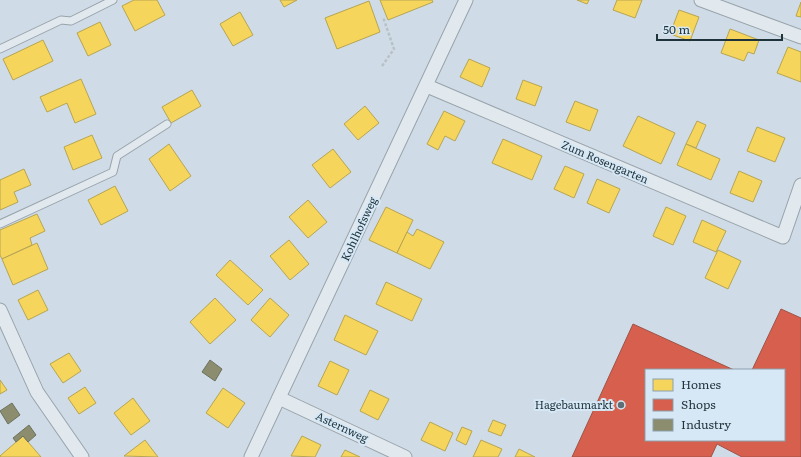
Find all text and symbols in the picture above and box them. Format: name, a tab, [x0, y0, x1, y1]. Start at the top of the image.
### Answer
scale bar	[657, 16, 782, 42]
text: 50 m	[663, 20, 690, 38]
street label: Zum Rosengarten	[559, 136, 651, 187]
street label: Kohlhofsweg	[336, 193, 380, 263]
legend	[645, 369, 785, 441]
text: Homes	[681, 375, 721, 393]
text: Shops	[681, 395, 716, 413]
place label: Hagebaumarkt	[535, 396, 614, 412]
marker: Hagebaumarkt	[616, 400, 626, 410]
street label: Asternweg	[314, 407, 372, 446]
text: Industry	[681, 415, 731, 433]

